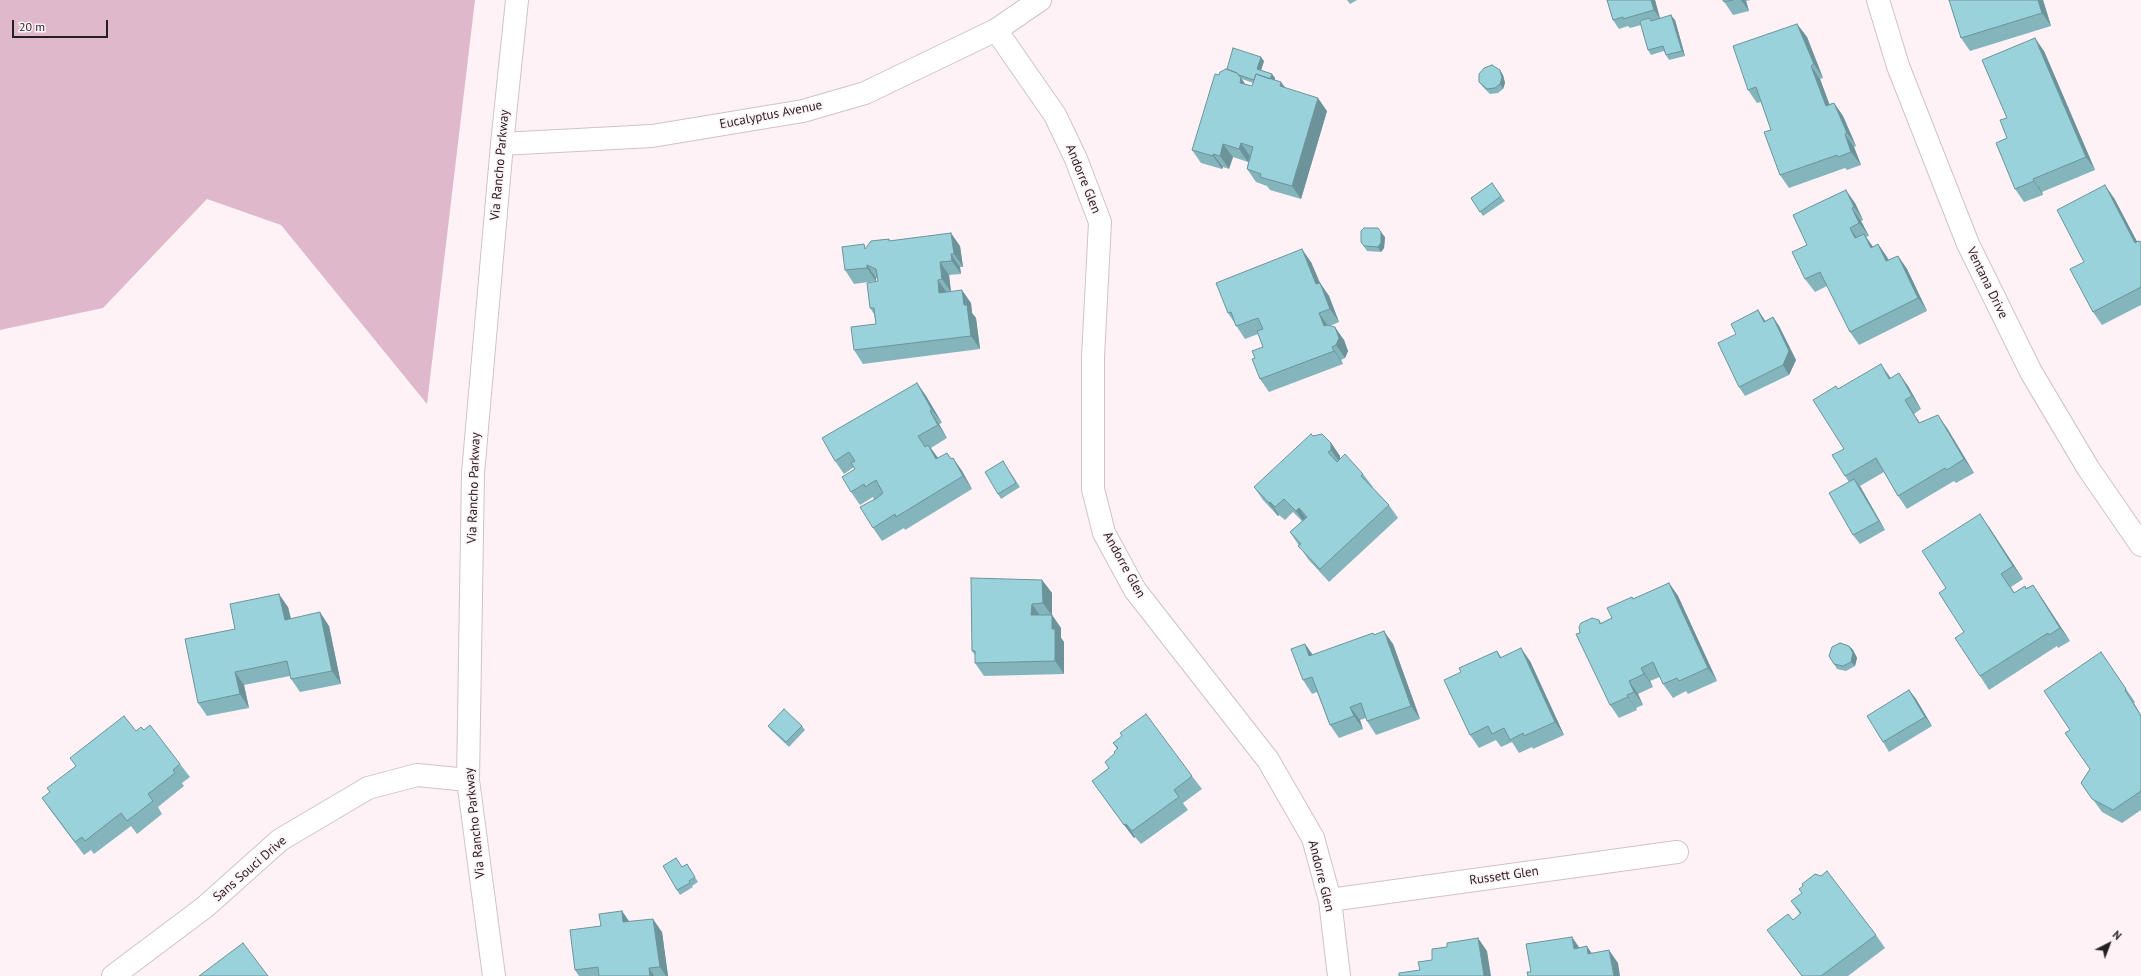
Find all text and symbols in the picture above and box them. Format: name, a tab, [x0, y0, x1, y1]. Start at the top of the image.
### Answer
scale bar	[14, 12, 110, 38]
text: 20 m	[19, 19, 45, 34]
street label: Eucalyptus Avenue	[718, 97, 824, 133]
street label: Via Rancho Parkway	[487, 109, 513, 221]
street label: Andorre Glen	[1062, 142, 1104, 216]
street label: Ventana Drive	[1963, 245, 2011, 321]
street label: Via Rancho Parkway	[464, 432, 484, 544]
street label: Andorre Glen	[1099, 529, 1149, 601]
street label: Via Rancho Parkway	[461, 767, 489, 879]
street label: Sans Souci Drive	[210, 833, 290, 905]
street label: Andorre Glen	[1305, 839, 1337, 913]
street label: Russett Glen	[1468, 863, 1540, 889]
north arrow	[2089, 924, 2129, 964]
text: N	[2110, 927, 2124, 943]

